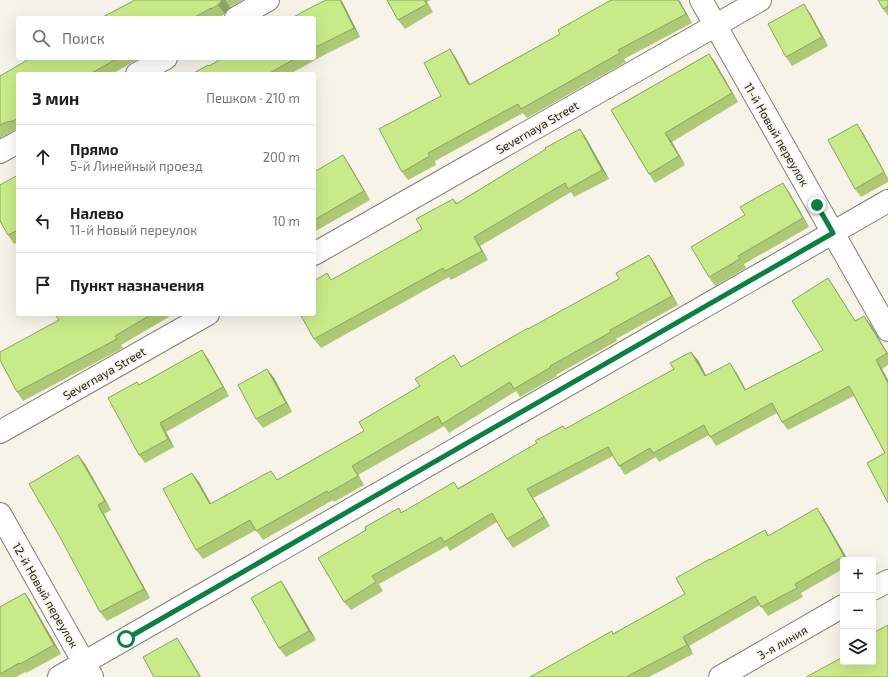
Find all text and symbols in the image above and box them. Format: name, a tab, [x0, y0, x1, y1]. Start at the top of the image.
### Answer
search box	[16, 16, 316, 60]
icon: search	[30, 27, 52, 49]
text: Поиск	[62, 29, 105, 47]
street label: 11-й Новый переулок	[741, 80, 813, 189]
text: 3 мин	[32, 88, 79, 108]
text: Пешком · 210 m	[206, 90, 300, 106]
street label: Severnaya Street	[493, 97, 581, 156]
text: Прямо	[70, 140, 119, 158]
icon: ahead	[32, 146, 54, 168]
text: 200 m	[263, 149, 300, 165]
text: 5-й Линейный проезд	[70, 158, 203, 174]
route end	[808, 196, 826, 214]
text: Налево	[70, 204, 124, 222]
icon: left	[32, 210, 54, 232]
text: 10 m	[273, 213, 300, 229]
text: 11-й Новый переулок	[70, 222, 197, 238]
icon: arrive	[32, 274, 54, 296]
text: Пункт назначения	[70, 276, 204, 294]
street label: Severnaya Street	[60, 343, 148, 402]
street label: 12-й Новый переулок	[9, 540, 82, 651]
map controls	[840, 557, 876, 665]
button: +	[840, 557, 876, 593]
button: −	[840, 593, 876, 629]
street label: 3-я линия	[754, 622, 810, 662]
button: layers	[840, 629, 876, 665]
route start	[117, 630, 135, 648]

